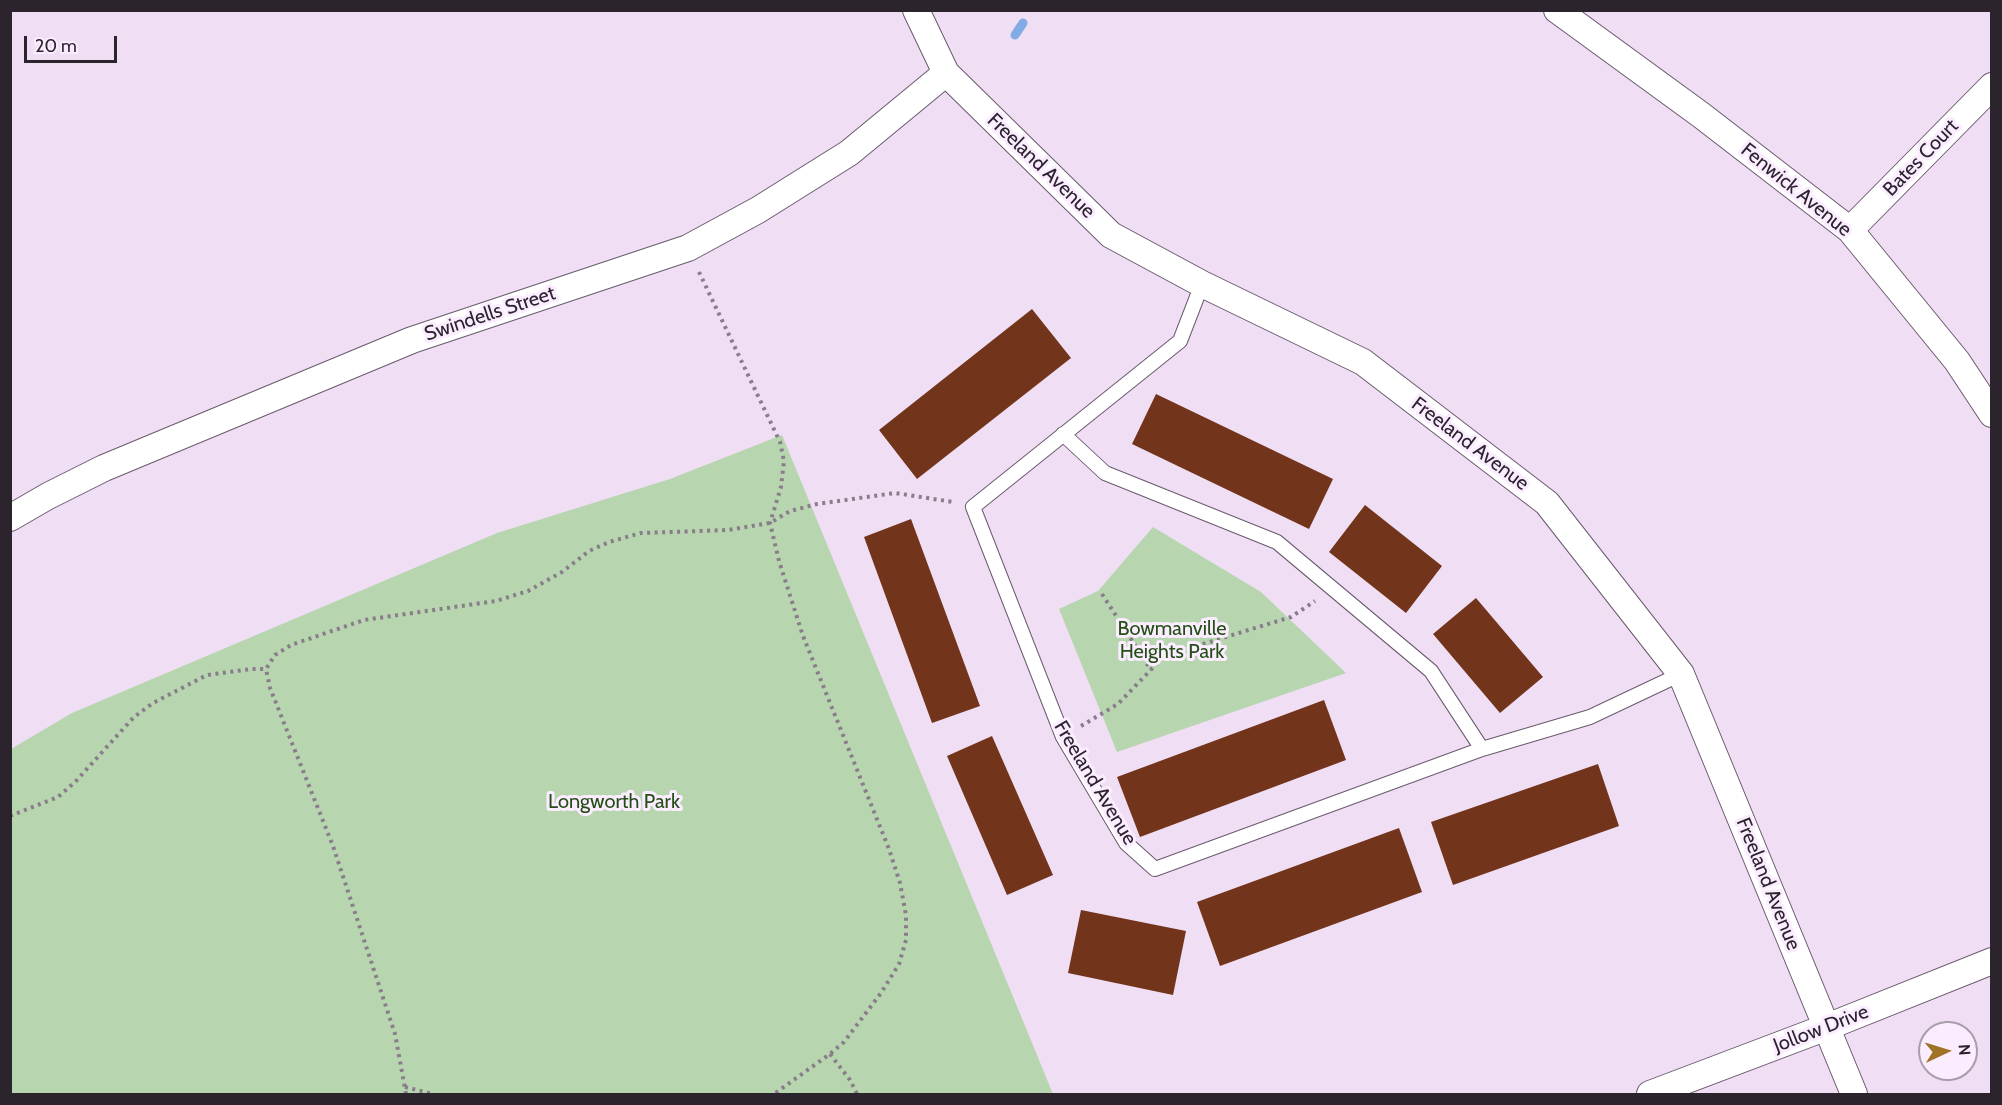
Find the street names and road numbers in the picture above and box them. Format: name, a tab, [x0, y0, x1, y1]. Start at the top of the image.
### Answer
street label: Freeland Avenue	[982, 109, 1100, 223]
street label: Bates Court	[1878, 115, 1964, 201]
street label: Fenwick Avenue	[1736, 138, 1856, 242]
street label: Swindells Street	[421, 282, 559, 346]
street label: Freeland Avenue	[1407, 392, 1533, 496]
street label: Freeland Avenue	[1049, 717, 1141, 849]
street label: Freeland Avenue	[1731, 814, 1805, 954]
street label: Jollow Drive	[1770, 1000, 1872, 1058]

